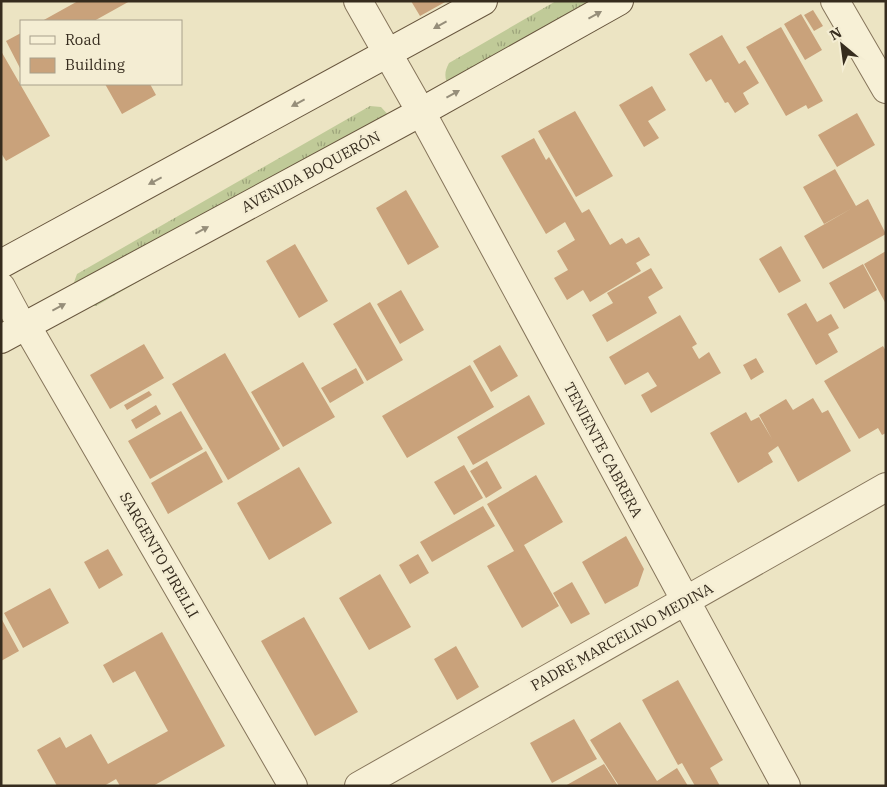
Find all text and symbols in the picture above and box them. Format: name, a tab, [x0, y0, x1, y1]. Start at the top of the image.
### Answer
one-way arrow	[588, 10, 601, 19]
legend	[20, 20, 182, 85]
north arrow	[817, 20, 867, 70]
one-way arrow	[433, 21, 447, 29]
text: N	[826, 23, 845, 44]
text: Road	[65, 30, 101, 49]
text: Building	[65, 55, 125, 74]
one-way arrow	[447, 90, 460, 99]
one-way arrow	[291, 99, 304, 108]
street label: AVENIDA BOQUERÓN	[238, 127, 383, 216]
one-way arrow	[148, 176, 161, 185]
one-way arrow	[195, 226, 210, 234]
one-way arrow	[52, 303, 67, 311]
street label: TENIENTE CABRERA	[560, 379, 647, 521]
street label: SARGENTO PIRELLI	[116, 488, 203, 621]
street label: PADRE MARCELINO MEDINA	[527, 578, 717, 695]

